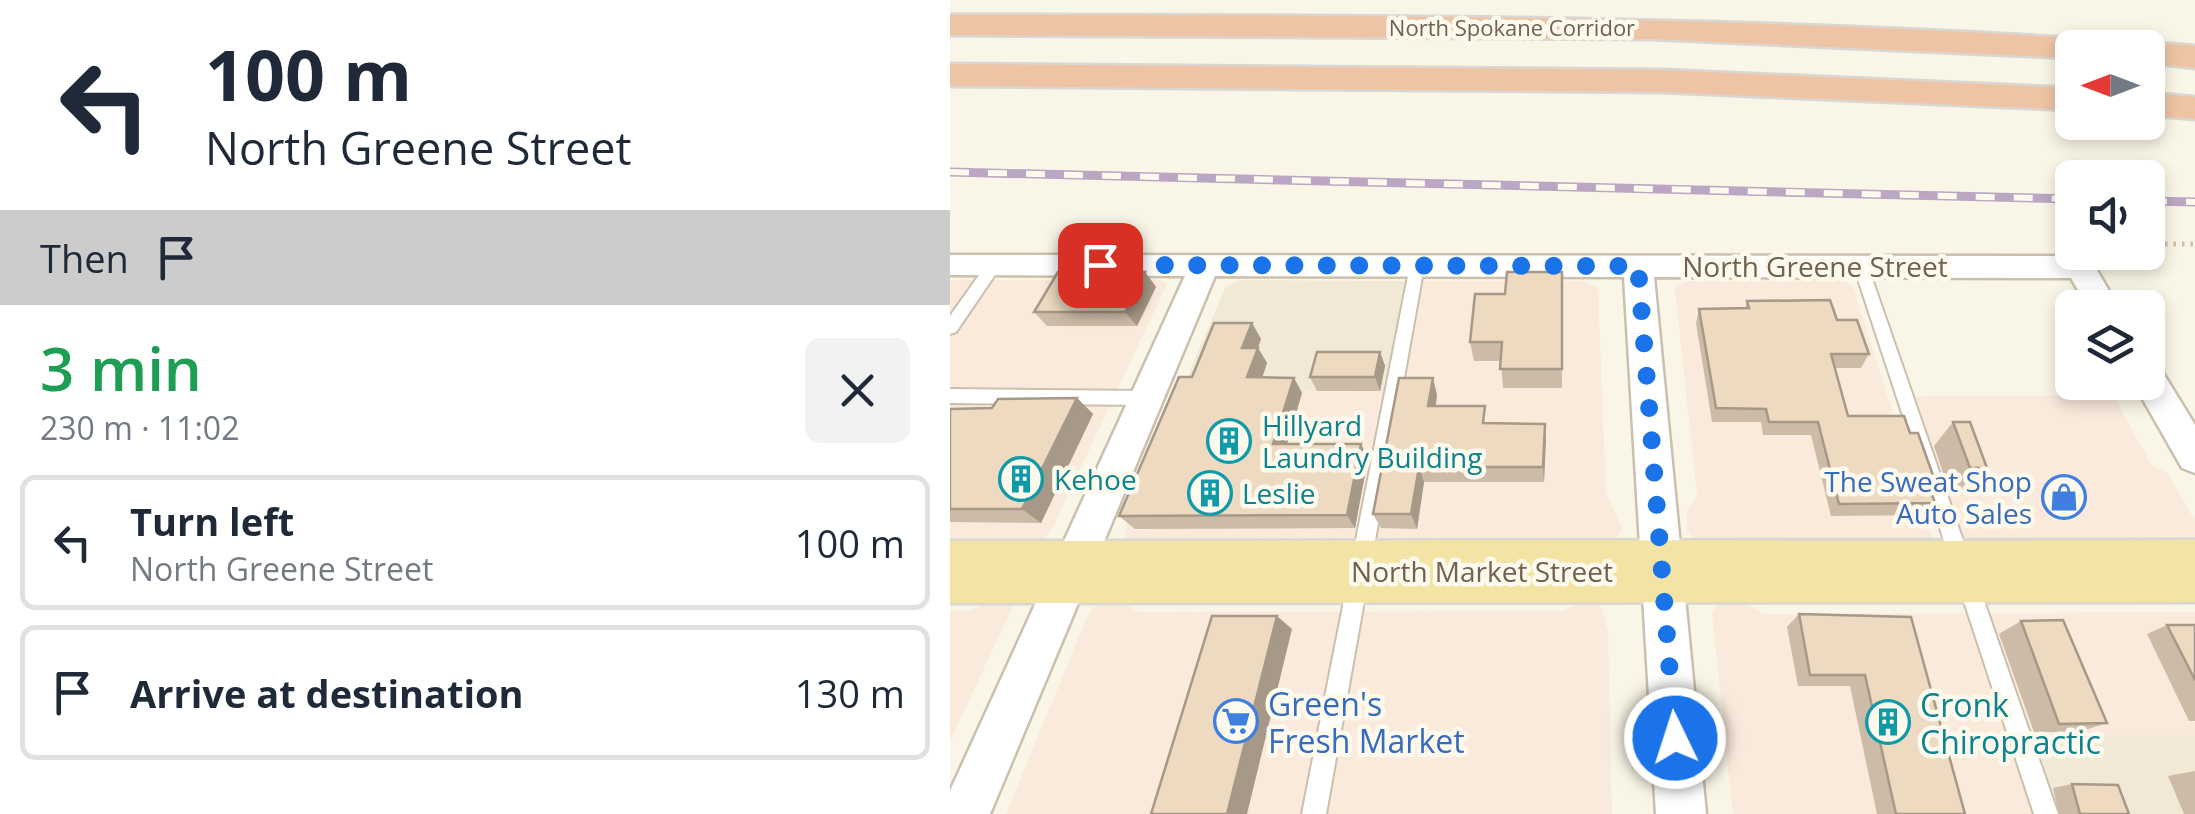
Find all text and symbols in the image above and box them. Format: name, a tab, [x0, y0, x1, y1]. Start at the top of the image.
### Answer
street label: North Spokane Corridor	[1389, 12, 1635, 42]
text: 100 m	[205, 26, 412, 122]
north arrow	[2055, 30, 2165, 140]
map controls	[2055, 30, 2165, 400]
icon: left	[40, 40, 170, 170]
text: North Greene Street	[205, 117, 632, 178]
button: sound	[2055, 160, 2165, 270]
pin	[1058, 223, 1143, 308]
icon: arrive	[149, 230, 204, 285]
text: Then	[40, 232, 129, 284]
icon: arrive	[1073, 238, 1128, 293]
street label: North Greene Street	[1682, 247, 1948, 285]
button: layers	[2055, 290, 2165, 400]
text: 3 min	[40, 327, 202, 409]
button: close	[805, 338, 910, 443]
text: 230 m · 11:02	[40, 406, 239, 449]
place label: Hillyard Laundry Building	[1262, 406, 1482, 476]
building icon: Hillyard Laundry Building	[1206, 418, 1252, 464]
building icon: Kehoe	[998, 456, 1044, 502]
place label: Kehoe	[1054, 460, 1137, 498]
place label: The Sweat Shop Auto Sales	[1824, 462, 2032, 532]
building icon: Leslie	[1187, 470, 1233, 516]
place label: Leslie	[1242, 474, 1316, 512]
shop icon: The Sweat Shop Auto Sales	[2041, 474, 2087, 520]
text: Turn left	[130, 495, 294, 547]
icon: left	[45, 515, 100, 570]
text: 100 m	[795, 517, 905, 569]
text: North Greene Street	[130, 547, 433, 590]
street label: North Market Street	[1351, 552, 1613, 590]
icon: arrive	[45, 665, 100, 720]
text: Arrive at destination	[130, 667, 524, 719]
text: 130 m	[795, 667, 905, 719]
place label: Green's Fresh Market	[1268, 682, 1465, 762]
place label: Cronk Chiropractic	[1920, 683, 2101, 763]
position arrow	[1623, 686, 1727, 790]
supermarket icon: Green's Fresh Market	[1213, 698, 1259, 744]
building icon: Cronk Chiropractic	[1865, 699, 1911, 745]

